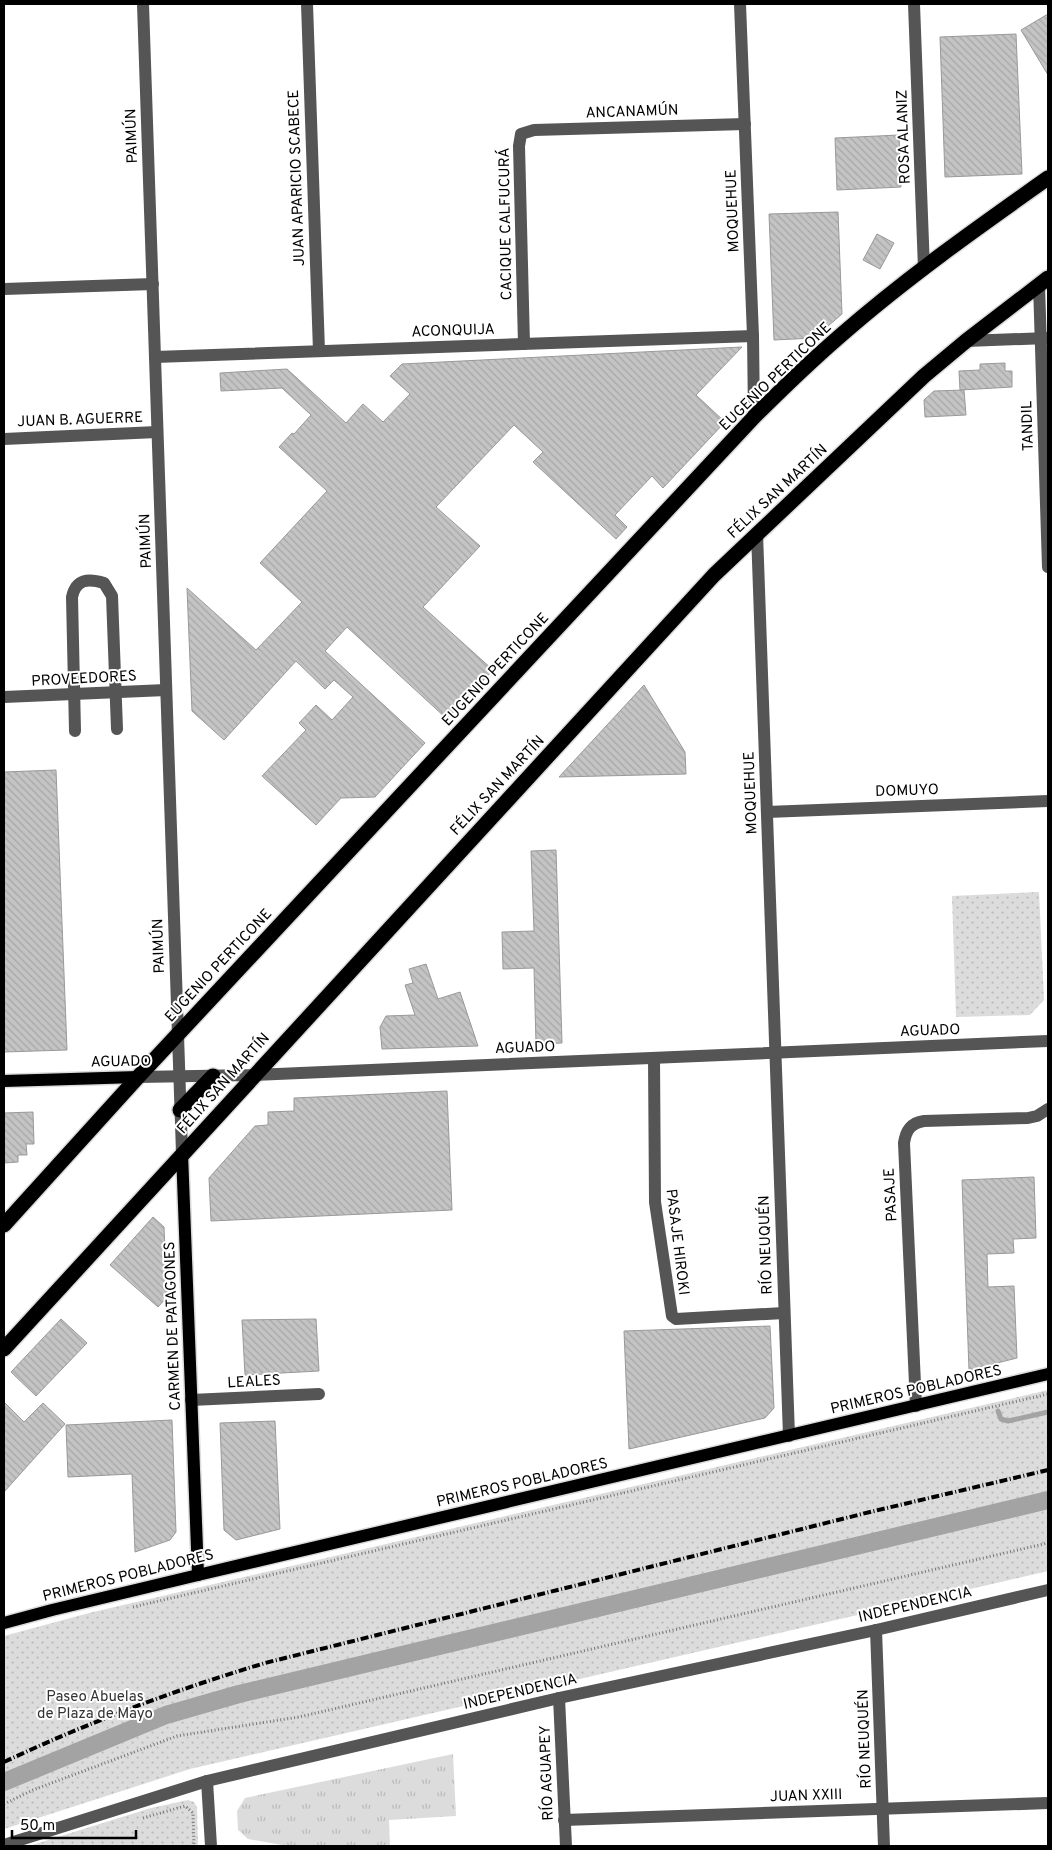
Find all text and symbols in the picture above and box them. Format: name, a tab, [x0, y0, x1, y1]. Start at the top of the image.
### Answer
street label: JUAN APARICIO SCABECE	[285, 89, 310, 267]
street label: ROSA ALANIZ	[893, 89, 916, 185]
street label: ANCANAMÚN	[585, 99, 679, 124]
street label: PAIMÚN	[120, 108, 143, 164]
street label: CACIQUE CALFUCURÁ	[495, 147, 517, 301]
street label: MOQUEHUE	[723, 169, 744, 253]
street label: EUGENIO PERTICONE	[716, 319, 836, 436]
street label: ACONQUIJA	[411, 321, 495, 342]
street label: TANDIL	[1018, 401, 1039, 451]
street label: JUAN B. AGUERRE	[17, 409, 143, 432]
street label: FÉLIX SAN MARTÍN	[723, 440, 832, 543]
street label: PAIMÚN	[134, 513, 157, 569]
street label: EUGENIO PERTICONE	[438, 609, 554, 731]
street label: PROVEEDORES	[31, 667, 137, 692]
street label: FÉLIX SAN MARTÍN	[446, 731, 549, 840]
street label: MOQUEHUE	[741, 751, 762, 835]
street label: DOMUYO	[875, 781, 939, 802]
street label: EUGENIO PERTICONE	[161, 905, 277, 1027]
street label: PAIMÚN	[147, 918, 170, 974]
street label: AGUADO	[899, 1021, 961, 1042]
street label: FÉLIX SAN MARTÍN	[173, 1029, 275, 1139]
street label: AGUADO	[494, 1038, 556, 1059]
street label: AGUADO	[91, 1052, 152, 1073]
street label: PASAJE	[881, 1168, 902, 1222]
street label: PASAJE HIROKI	[661, 1188, 692, 1296]
street label: RÍO NEUQUÉN	[754, 1195, 778, 1295]
street label: CARMEN DE PATAGONES	[161, 1241, 186, 1411]
street label: PRIMEROS POBLADORES	[829, 1361, 1004, 1419]
street label: LEALES	[227, 1372, 281, 1393]
street label: PRIMEROS POBLADORES	[435, 1454, 610, 1512]
street label: PRIMEROS POBLADORES	[41, 1546, 216, 1607]
street label: INDEPENDENCIA	[857, 1583, 974, 1628]
street label: INDEPENDENCIA	[462, 1670, 579, 1715]
park label: Paseo Abuelas de Plaza de Mayo	[37, 1688, 153, 1724]
street label: RÍO NEUQUÉN	[853, 1689, 877, 1789]
street label: RÍO AGUAPEY	[535, 1725, 559, 1821]
street label: JUAN XXIII	[769, 1786, 843, 1807]
scale bar	[12, 1808, 136, 1840]
text: 50 m	[20, 1817, 55, 1836]

